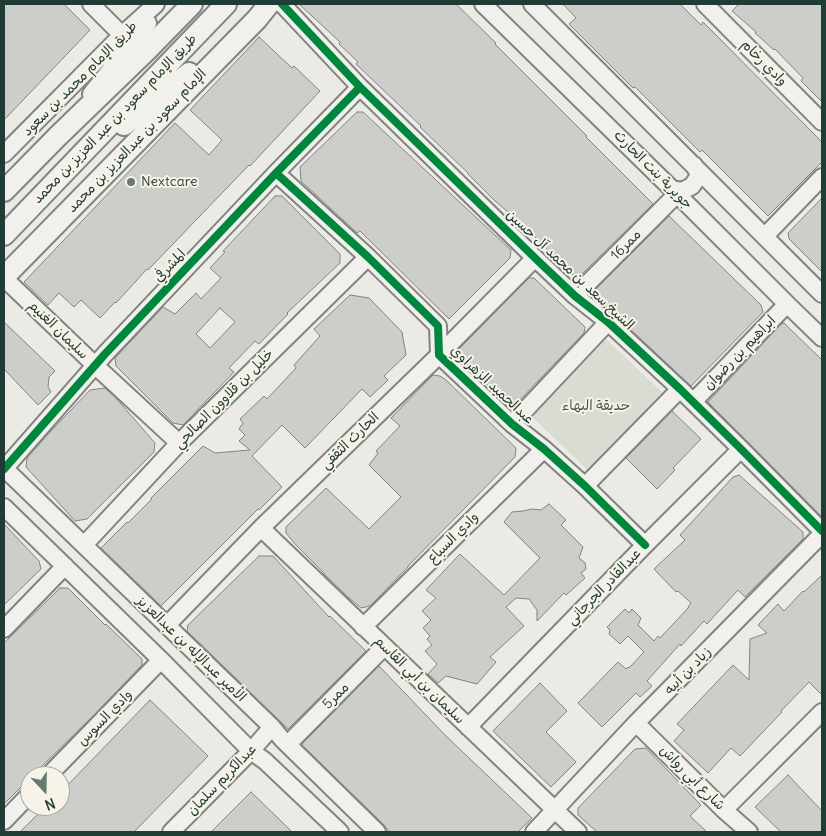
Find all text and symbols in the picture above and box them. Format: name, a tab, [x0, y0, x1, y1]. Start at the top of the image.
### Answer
street label: طريق الإمام محمد بن سعود	[19, 18, 141, 140]
street label: طريق الإمام سعود بن عبد العزيز بن محمد	[29, 31, 201, 207]
street label: وادي رخام	[737, 36, 791, 90]
street label: الإمام سعود بن عبدالعزيز بن محمد	[64, 66, 210, 216]
street label: جويرية بنت الحارث	[610, 127, 696, 213]
place label: Nextcare	[141, 174, 198, 190]
marker: Nextcare	[125, 176, 137, 188]
street label: الشيخ سعد بن محمد آل حسين	[503, 206, 637, 334]
street label: ممر16	[607, 226, 645, 264]
street label: المشرفي	[150, 246, 190, 286]
street label: سليمان الغنيم	[24, 297, 92, 363]
street label: ابراهيم بن رضوان	[700, 312, 780, 394]
street label: عبدالحميد الزهراوي	[447, 342, 537, 428]
street label: خليل بن قلاوون الصالحي	[171, 346, 277, 452]
park label: حديقة البهاء	[562, 398, 630, 414]
street label: الحارث الثقفي	[317, 409, 383, 473]
street label: وادي السباع	[424, 509, 482, 567]
street label: عبدالقادر الجرجاني	[563, 545, 645, 629]
street label: الأمير عبدالإله بن عبدالعزيز	[133, 592, 249, 706]
street label: سليمان بن أبي القاسم	[370, 632, 468, 728]
street label: زياد بن أبيه	[661, 644, 715, 698]
street label: ممر5	[319, 679, 353, 713]
street label: وادي السوس	[74, 686, 136, 750]
street label: عبدالكريم سلمان	[184, 741, 260, 819]
street label: شارع أبي رواش	[656, 742, 728, 814]
north arrow	[20, 766, 70, 816]
text: N	[42, 794, 58, 814]

